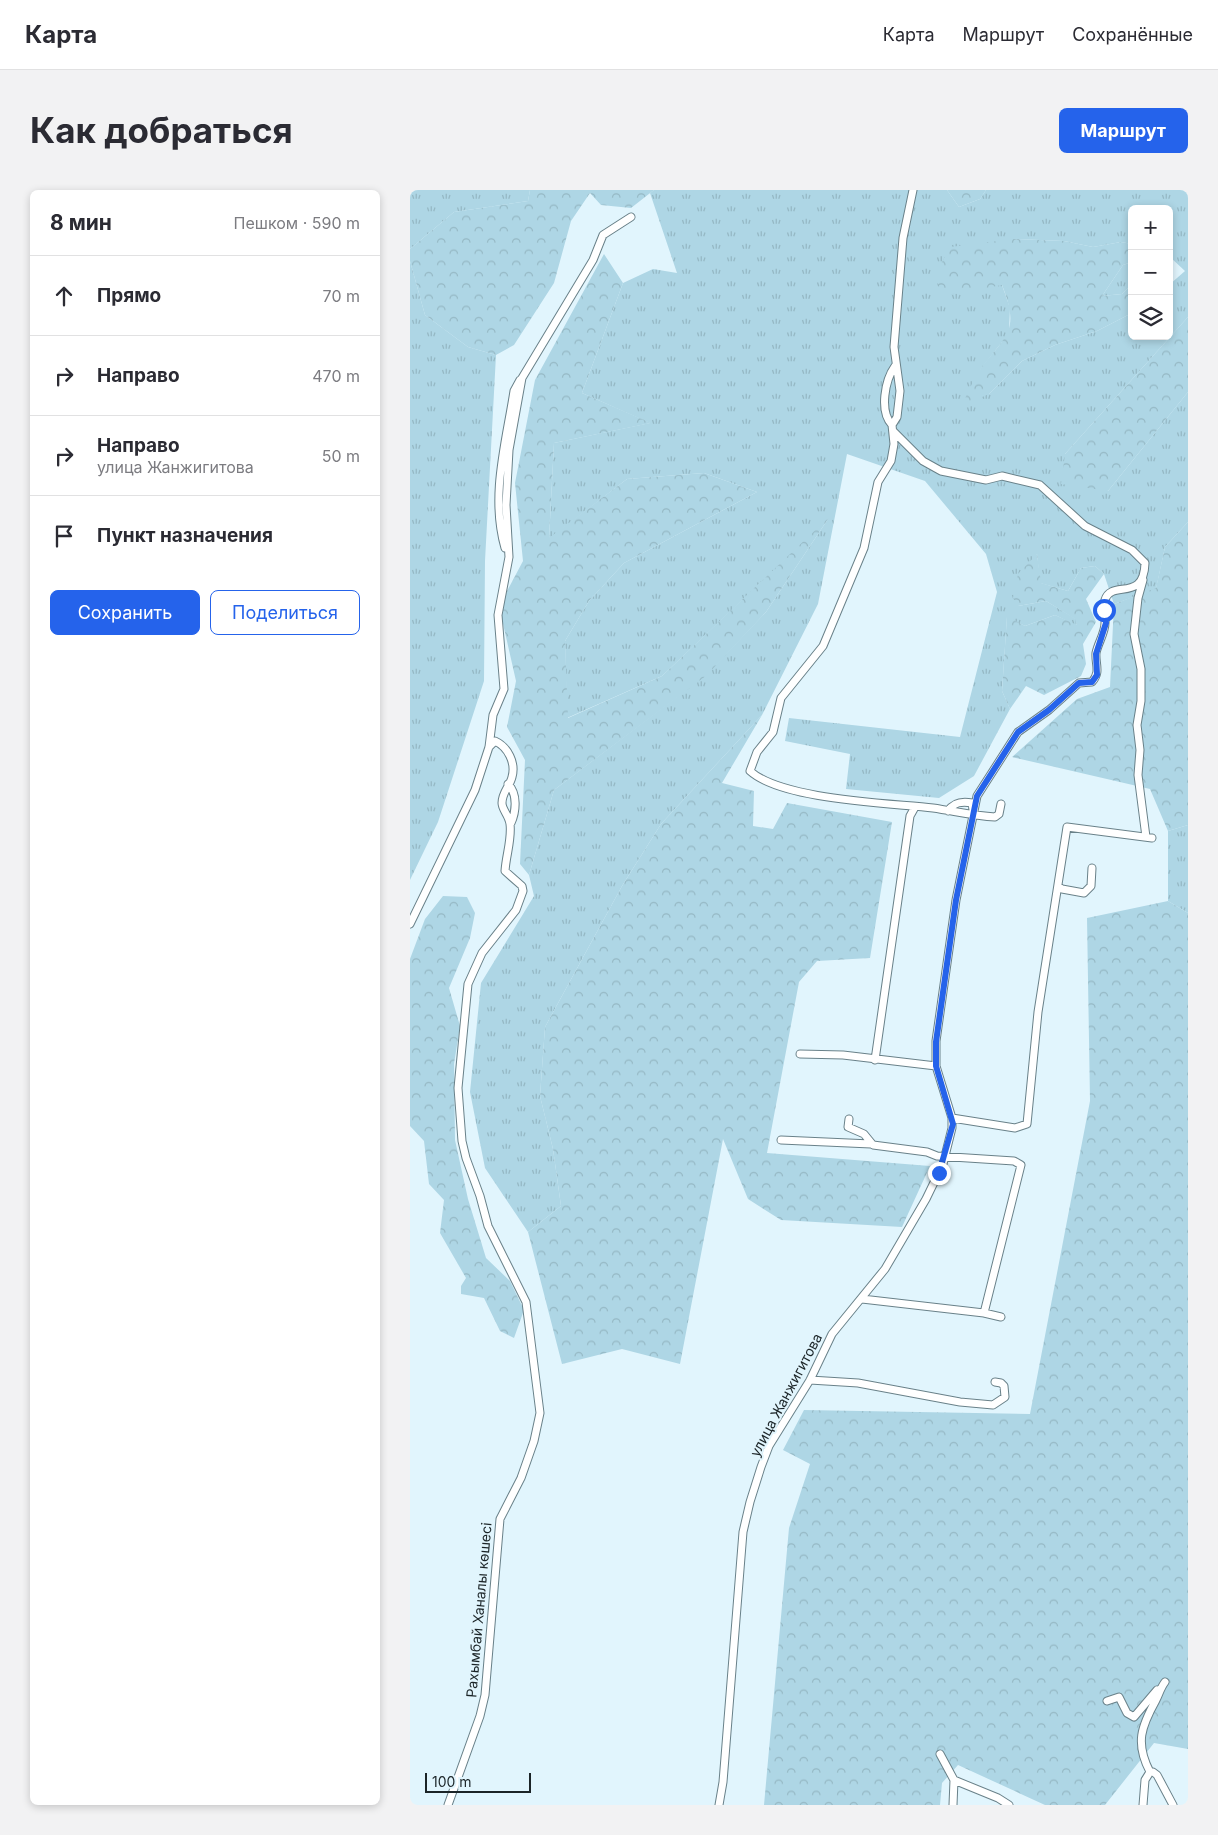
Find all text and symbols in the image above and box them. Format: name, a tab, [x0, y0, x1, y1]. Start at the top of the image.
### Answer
text: Карта	[25, 20, 97, 49]
text: Карта	[883, 24, 935, 45]
text: Маршрут	[963, 24, 1044, 45]
text: Сохранённые	[1072, 24, 1193, 45]
button: Маршрут	[1059, 108, 1188, 153]
text: Как добраться	[30, 109, 293, 151]
map controls	[1128, 205, 1173, 340]
button: +	[1128, 205, 1173, 250]
text: 8 мин	[50, 210, 112, 235]
text: Пешком · 590 m	[234, 213, 360, 233]
button: −	[1128, 250, 1173, 295]
icon: ahead	[50, 282, 78, 310]
text: Прямо	[97, 284, 161, 307]
text: 70 m	[323, 286, 360, 306]
button: layers	[1128, 295, 1173, 340]
icon: right	[50, 362, 78, 390]
text: Направо	[97, 364, 180, 387]
text: 470 m	[312, 366, 360, 386]
text: Направо	[97, 434, 180, 457]
icon: right	[50, 442, 78, 470]
text: 50 m	[322, 446, 360, 466]
text: улица Жанжигитова	[97, 457, 254, 477]
icon: arrive	[50, 522, 78, 550]
text: Пункт назначения	[97, 524, 273, 547]
button: Сохранить	[50, 590, 200, 635]
button: Поделиться	[210, 590, 360, 635]
route start	[1093, 599, 1116, 622]
route end	[928, 1162, 951, 1185]
street label: улица Жанжигитова	[746, 1330, 825, 1459]
street label: Рахымбай Ханалы көшесі	[462, 1522, 495, 1698]
scale bar	[425, 1770, 531, 1793]
text: 100 m	[432, 1773, 472, 1790]

